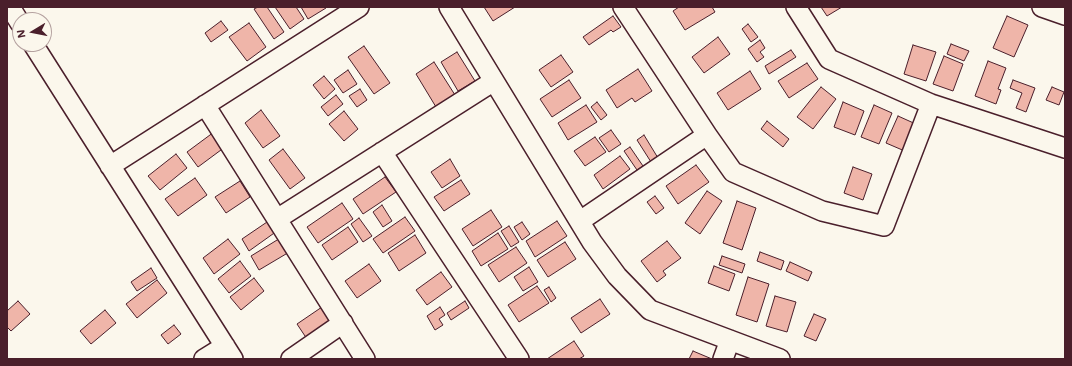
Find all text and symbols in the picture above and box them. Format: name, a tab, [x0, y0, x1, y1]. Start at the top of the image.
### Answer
north arrow	[12, 12, 52, 52]
text: N	[13, 29, 29, 39]

